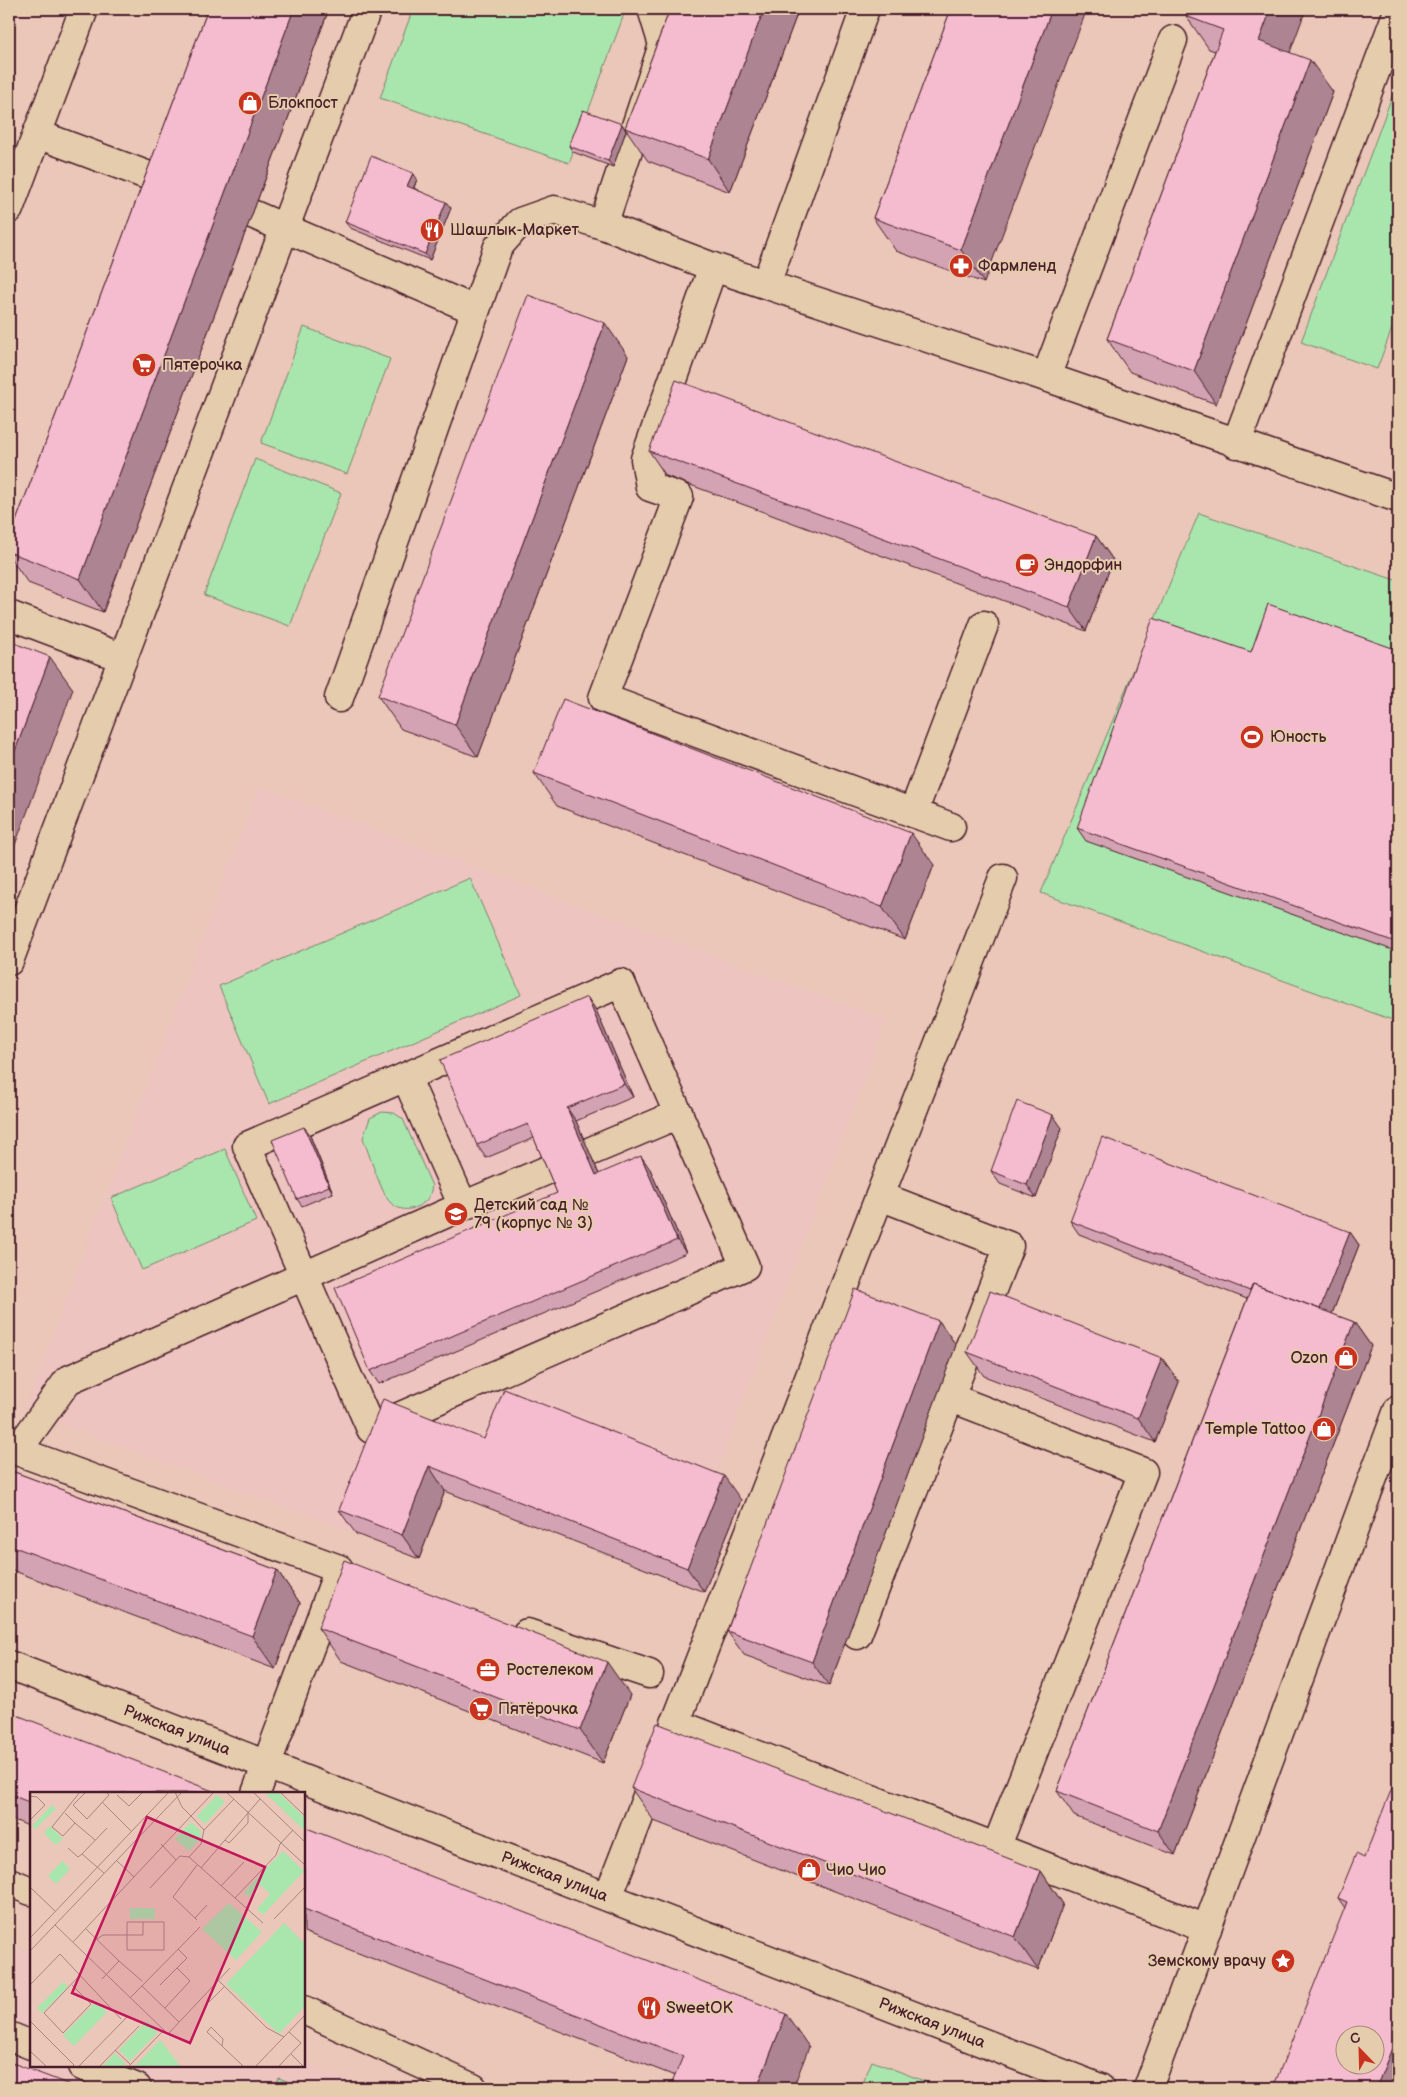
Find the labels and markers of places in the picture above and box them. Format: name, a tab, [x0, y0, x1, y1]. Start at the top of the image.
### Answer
shop icon: Блокпост	[237, 90, 263, 116]
place label: Блокпост	[268, 94, 339, 113]
restaurant icon: Шашлык-Маркет	[419, 217, 445, 243]
place label: Шашлык-Маркет	[450, 221, 580, 240]
pharmacy icon: Фармленд	[948, 253, 974, 279]
place label: Фармленд	[978, 257, 1056, 276]
supermarket icon: Пятерочка	[131, 352, 157, 378]
place label: Пятерочка	[162, 356, 243, 375]
cafe icon: Эндорфин	[1014, 552, 1040, 578]
place label: Эндорфин	[1044, 556, 1122, 575]
sports icon: Юность	[1239, 724, 1265, 750]
place label: Юность	[1270, 728, 1326, 747]
place label: Детский сад № 79 (корпус № 3)	[474, 1196, 593, 1233]
school or university icon: Детский сад № 79 (корпус № 3)	[443, 1201, 469, 1227]
shop icon: Ozon	[1333, 1345, 1359, 1371]
place label: Ozon	[1290, 1349, 1328, 1368]
shop icon: Temple Tattoo	[1311, 1416, 1337, 1442]
place label: Temple Tattoo	[1205, 1420, 1306, 1439]
office icon: Ростелеком	[475, 1657, 501, 1683]
place label: Ростелеком	[506, 1661, 594, 1680]
supermarket icon: Пятёрочка	[468, 1696, 494, 1722]
place label: Пятёрочка	[498, 1700, 579, 1719]
shop icon: Чио Чио	[796, 1857, 822, 1883]
place label: Чио Чио	[826, 1861, 886, 1880]
place icon: Земскому врачу	[1270, 1948, 1296, 1974]
place label: Земскому врачу	[1148, 1952, 1267, 1971]
restaurant icon: SweetOK	[636, 1995, 662, 2021]
place label: SweetOK	[666, 1999, 733, 2018]

